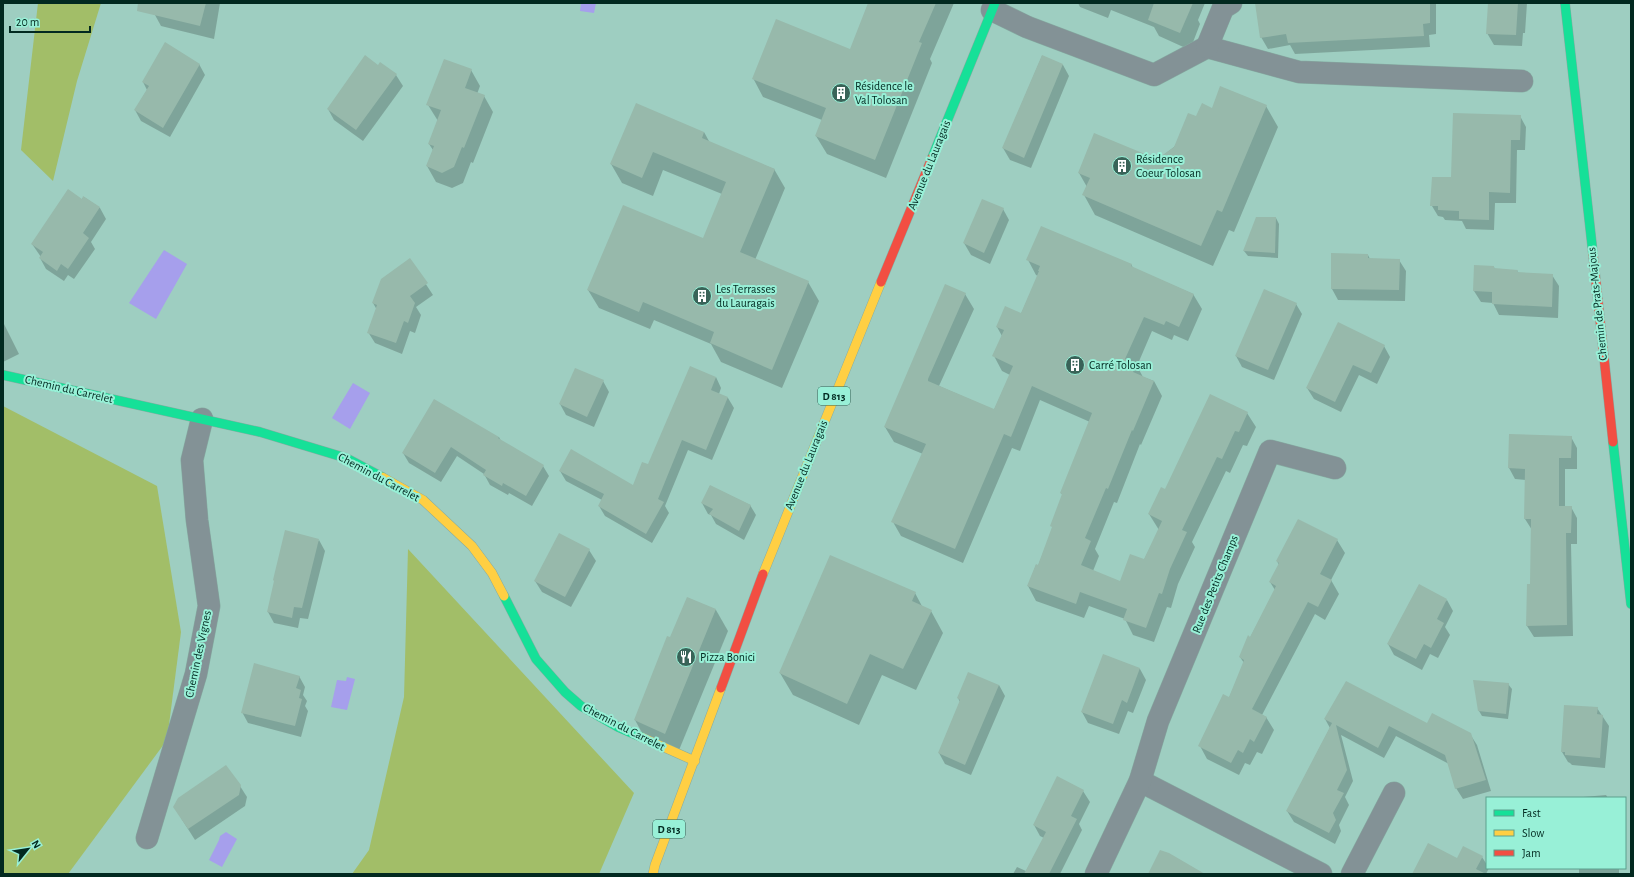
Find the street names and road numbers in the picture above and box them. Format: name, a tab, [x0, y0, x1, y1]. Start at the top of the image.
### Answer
street label: Avenue du Lauragais	[906, 118, 952, 212]
street label: Chemin de Prats-Majous	[1585, 247, 1610, 361]
street label: Chemin du Carrelet	[24, 373, 114, 405]
road number: D 813	[818, 387, 850, 405]
street label: Avenue du Lauragais	[783, 418, 829, 512]
street label: Chemin du Carrelet	[336, 451, 422, 504]
street label: Rue des Petits Champs	[1190, 533, 1240, 635]
street label: Chemin des Vignes	[183, 609, 213, 699]
street label: Chemin du Carrelet	[581, 701, 667, 753]
road number: D 813	[653, 820, 685, 838]

